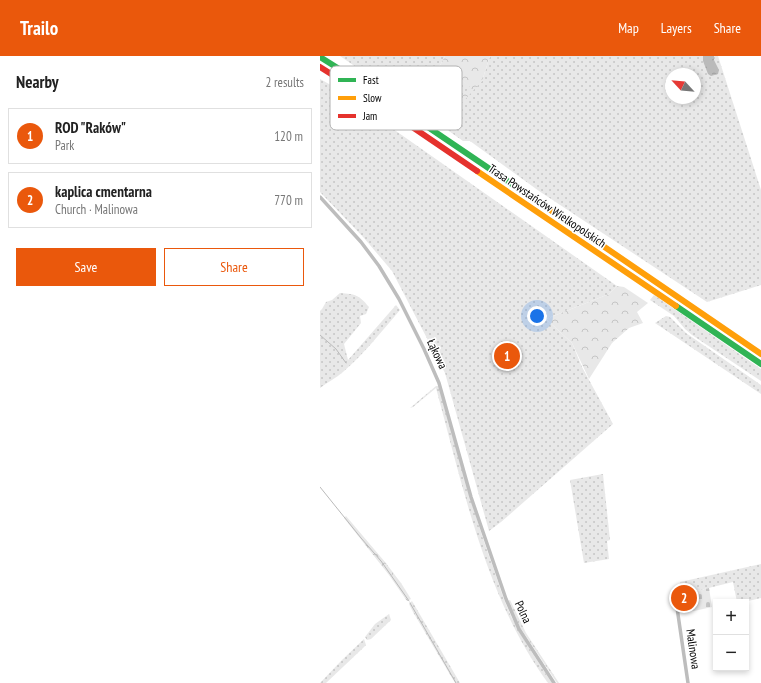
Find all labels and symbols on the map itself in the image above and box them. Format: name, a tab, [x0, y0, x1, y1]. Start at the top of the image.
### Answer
legend	[330, 66, 462, 130]
north arrow	[665, 68, 701, 104]
text: Fast	[363, 73, 379, 87]
text: Slow	[363, 91, 382, 105]
text: Jam	[362, 109, 377, 123]
street label: Trasa Powstańców Wielkopolskich	[485, 160, 609, 251]
your location	[527, 306, 547, 326]
street label: Łąkowa	[424, 337, 451, 371]
pin: 1	[494, 341, 520, 371]
pin: 2	[671, 583, 697, 613]
street label: Polna	[512, 598, 535, 626]
street label: Malinowa	[683, 628, 704, 670]

